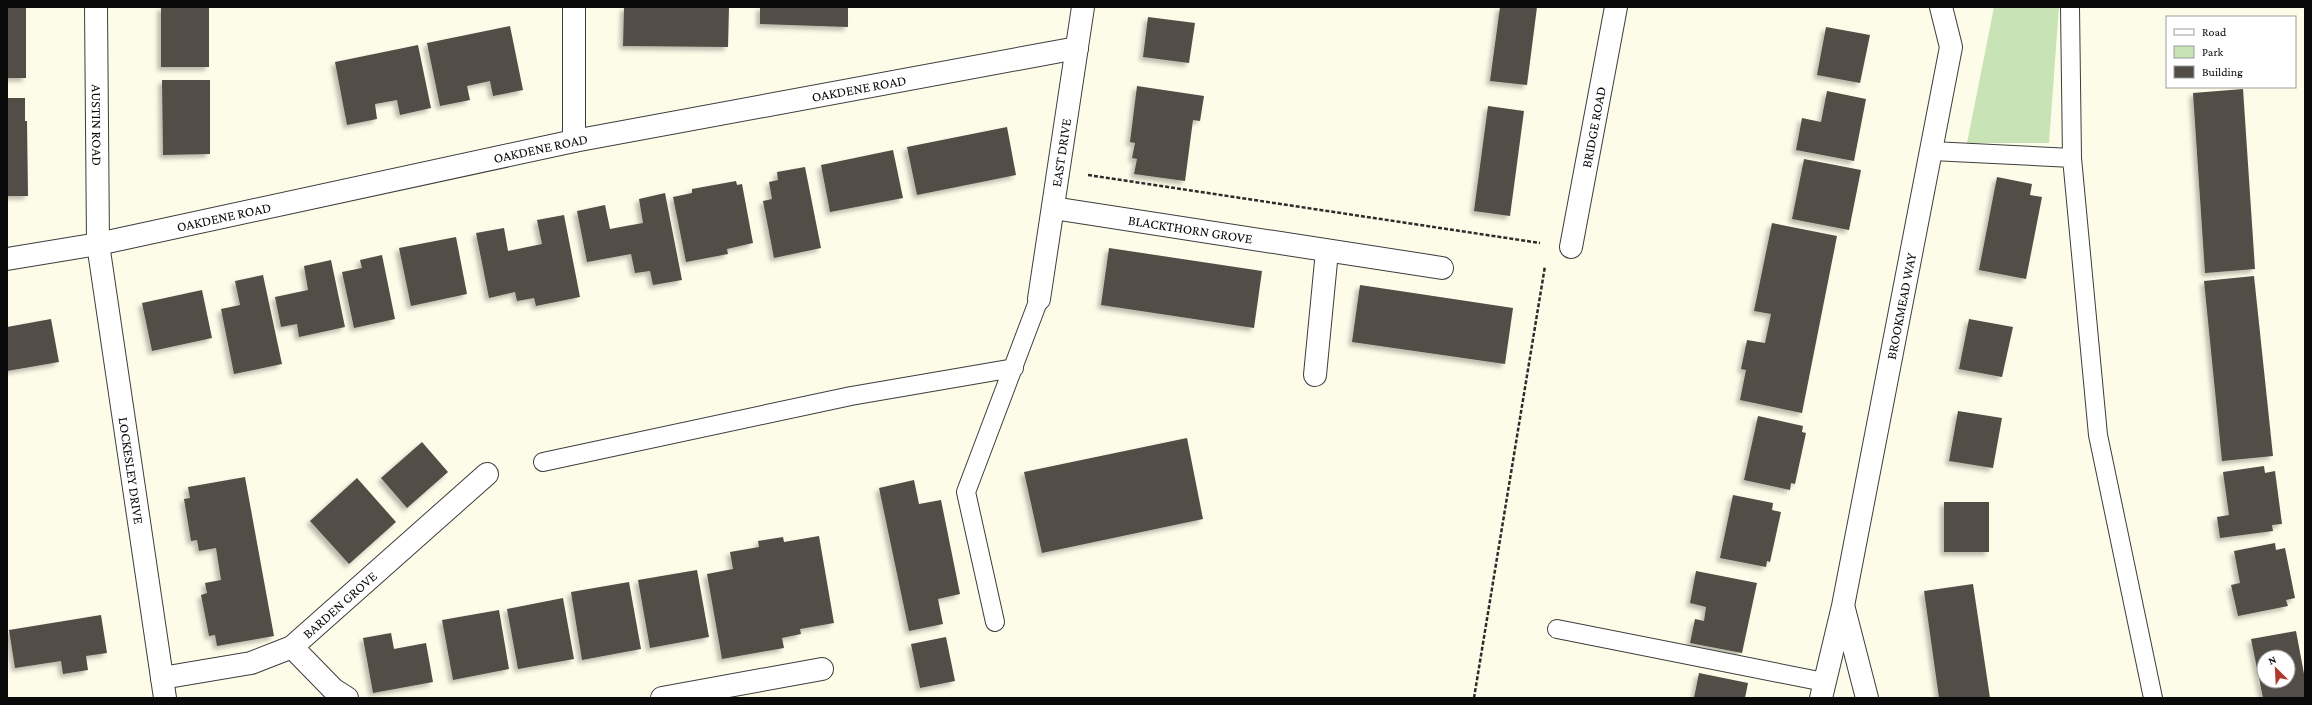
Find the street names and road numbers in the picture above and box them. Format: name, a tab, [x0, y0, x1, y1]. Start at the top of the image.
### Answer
street label: OAKDENE ROAD	[810, 72, 908, 105]
street label: AUSTIN ROAD	[89, 84, 105, 166]
street label: BRIDGE ROAD	[1578, 85, 1609, 169]
street label: EAST DRIVE	[1048, 117, 1074, 188]
street label: OAKDENE ROAD	[492, 131, 589, 166]
street label: OAKDENE ROAD	[175, 199, 272, 235]
street label: BLACKTHORN GROVE	[1127, 212, 1254, 247]
street label: BROOKMEAD WAY	[1883, 251, 1919, 361]
street label: LOCKESLEY DRIVE	[116, 416, 147, 526]
street label: BARDEN GROVE	[299, 567, 380, 642]

